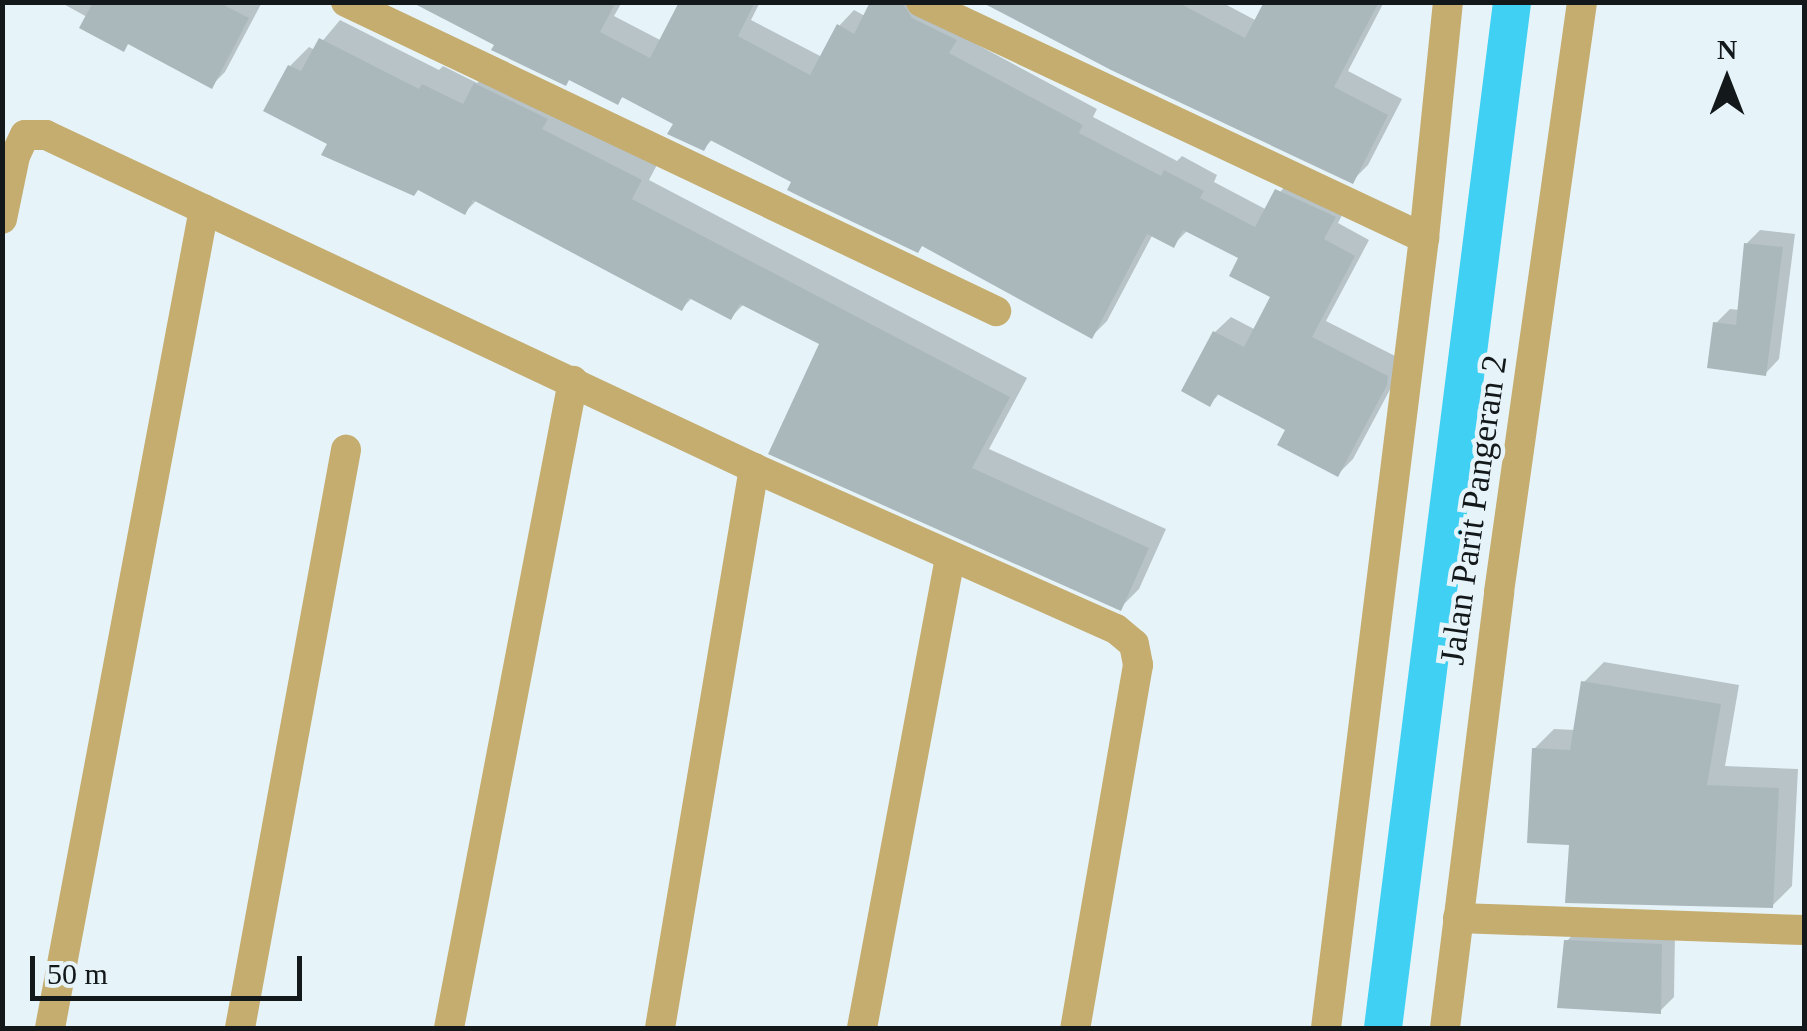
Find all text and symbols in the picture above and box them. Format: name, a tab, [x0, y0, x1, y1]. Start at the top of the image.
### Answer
north arrow	[1677, 30, 1777, 130]
text: N	[1717, 34, 1737, 65]
street label: Jalan Parit Pangeran 2	[1431, 353, 1517, 667]
scale bar	[35, 936, 308, 998]
text: 50 m	[47, 957, 108, 990]

